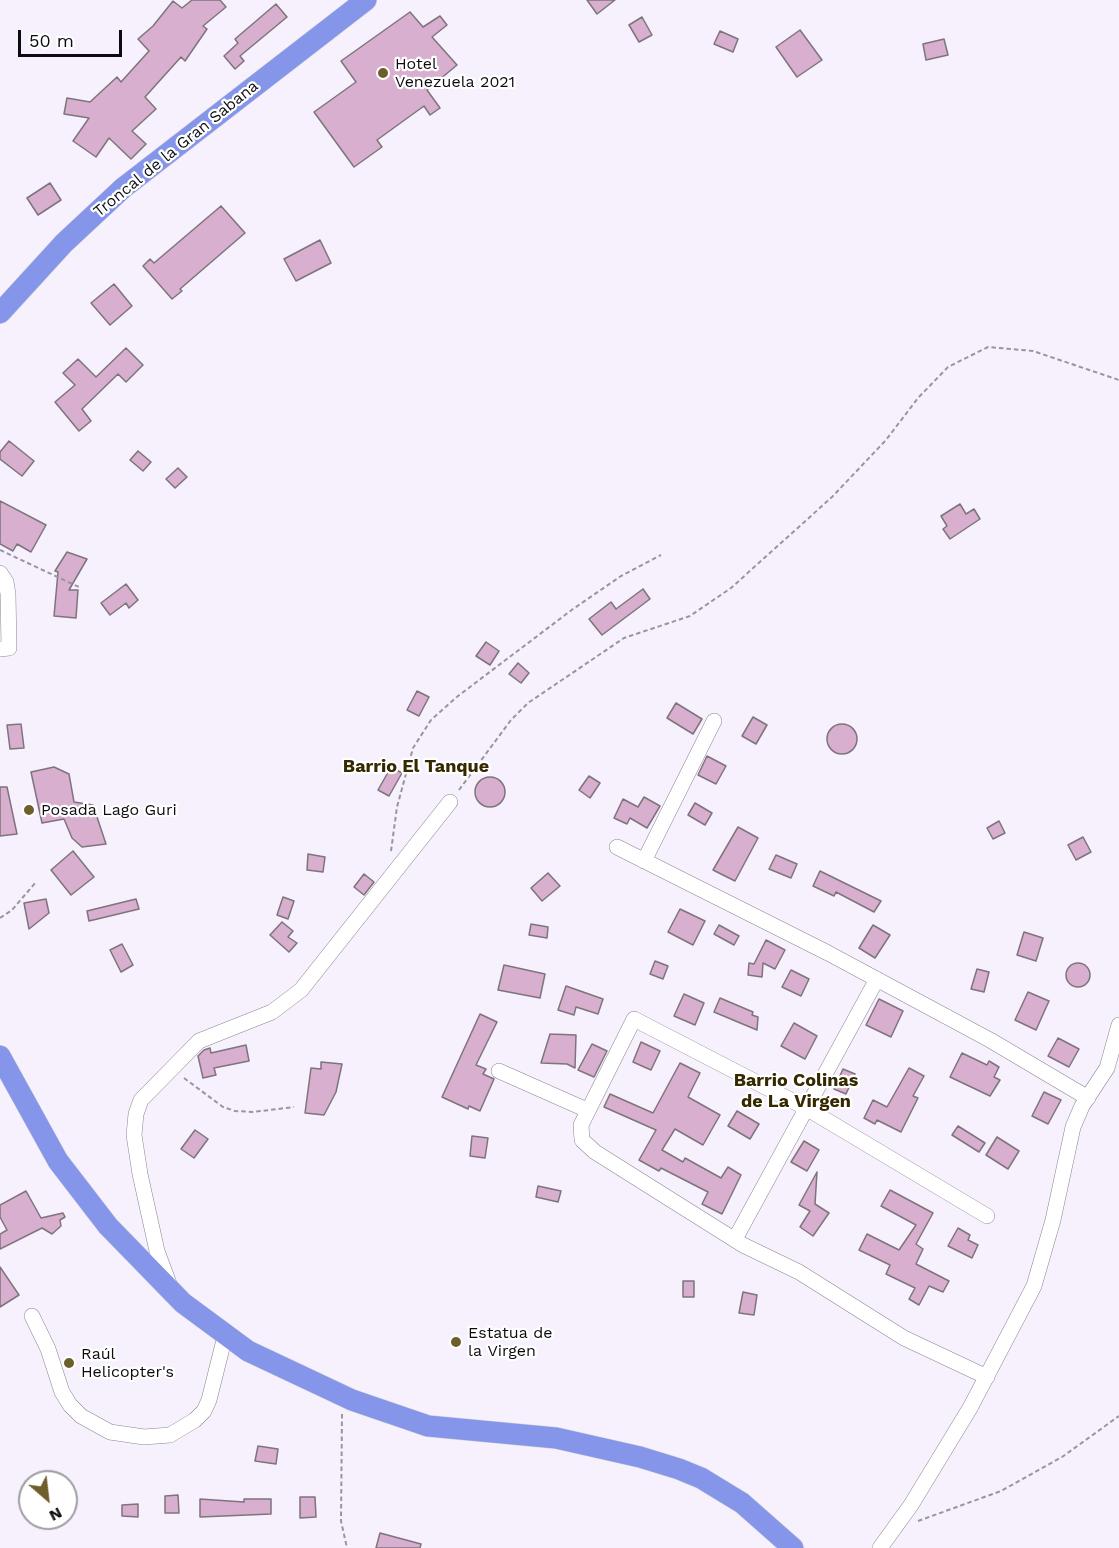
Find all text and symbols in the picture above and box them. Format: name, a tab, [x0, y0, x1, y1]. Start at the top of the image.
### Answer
scale bar	[21, 18, 124, 56]
text: 50 m	[29, 30, 74, 51]
place label: Hotel Venezuela 2021	[395, 54, 515, 92]
marker: Hotel Venezuela 2021	[376, 66, 390, 80]
street label: Troncal de la Gran Sabana	[90, 77, 262, 221]
district label: Barrio El Tanque	[343, 756, 489, 778]
place label: Posada Lago Guri	[41, 800, 177, 820]
marker: Posada Lago Guri	[22, 803, 36, 817]
district label: Barrio Colinas de La Virgen	[734, 1070, 858, 1112]
place label: Estatua de la Virgen	[468, 1323, 552, 1361]
marker: Estatua de la Virgen	[449, 1335, 463, 1349]
place label: Raúl Helicopter's	[81, 1344, 174, 1382]
marker: Raúl Helicopter's	[62, 1356, 76, 1370]
north arrow	[18, 1470, 78, 1530]
text: N	[46, 1503, 65, 1526]

